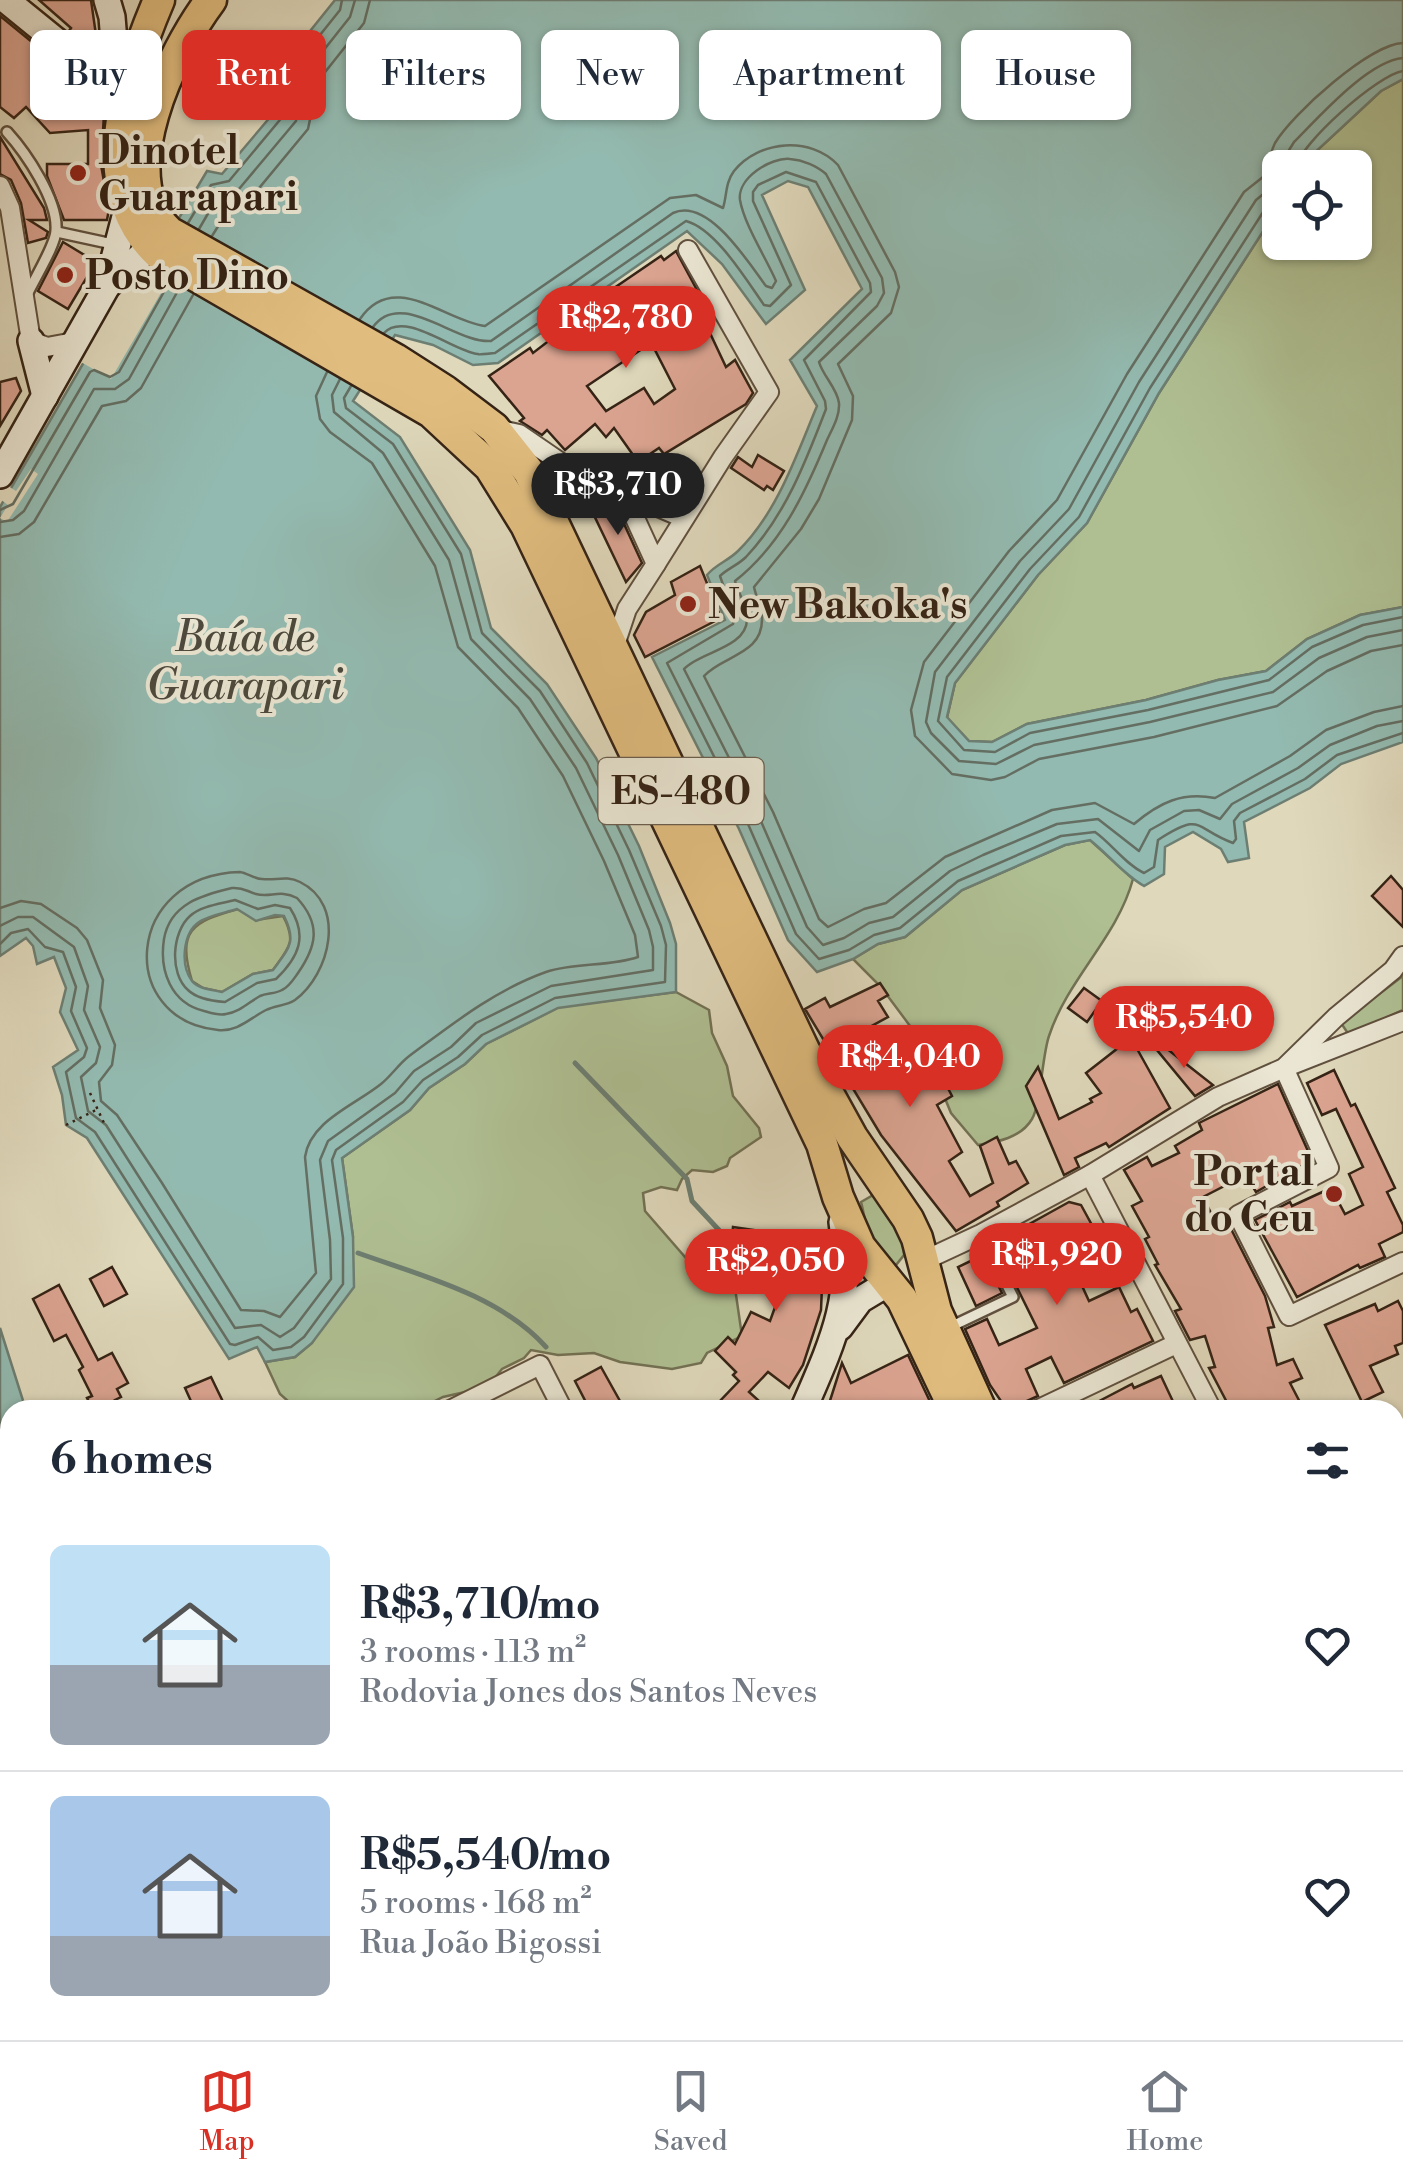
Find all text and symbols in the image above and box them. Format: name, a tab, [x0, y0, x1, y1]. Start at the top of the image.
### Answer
chip: Buy	[30, 30, 162, 120]
chip: Rent	[182, 30, 326, 120]
chip: Filters	[346, 30, 521, 120]
chip: New	[541, 30, 679, 120]
chip: Apartment	[699, 30, 941, 120]
chip: House	[961, 30, 1131, 120]
place label: Dinotel Guarapari	[98, 127, 298, 223]
map controls	[1262, 150, 1372, 260]
button: locate	[1262, 150, 1372, 260]
marker: Dinotel Guarapari	[67, 162, 89, 184]
place label: Posto Dino	[85, 252, 289, 302]
marker: Posto Dino	[54, 264, 76, 286]
pin: R$2,780	[534, 286, 718, 371]
text: R$2,780	[559, 298, 693, 338]
pin: R$3,710	[526, 453, 710, 538]
text: R$3,710	[553, 465, 683, 505]
place label: New Bakoka's	[708, 581, 967, 631]
marker: New Bakoka's	[677, 593, 699, 615]
water label: Baía de Guarapari	[146, 612, 345, 713]
road number: ES-480	[598, 758, 764, 824]
pin: R$5,540	[1092, 986, 1276, 1071]
text: R$5,540	[1115, 998, 1253, 1038]
pin: R$4,040	[818, 1025, 1002, 1110]
text: R$4,040	[839, 1037, 981, 1077]
place label: Portal do Ceu	[1184, 1148, 1314, 1244]
marker: Portal do Ceu	[1323, 1183, 1345, 1205]
pin: R$1,920	[965, 1223, 1149, 1308]
pin: R$2,050	[684, 1229, 868, 1314]
text: R$1,920	[991, 1235, 1123, 1275]
text: R$2,050	[707, 1241, 845, 1281]
icon: filters	[1300, 1433, 1355, 1488]
text: 6 homes	[50, 1434, 213, 1487]
text: R$3,710/mo	[360, 1579, 601, 1632]
icon: home	[130, 1585, 250, 1705]
icon: heart	[1300, 1618, 1355, 1673]
text: 3 rooms · 113 m²	[360, 1632, 586, 1672]
text: Rodovia Jones dos Santos Neves	[360, 1672, 817, 1712]
text: R$5,540/mo	[360, 1830, 611, 1883]
icon: home	[130, 1836, 250, 1956]
icon: heart	[1300, 1869, 1355, 1924]
text: 5 rooms · 168 m²	[360, 1883, 592, 1923]
text: Rua João Bigossi	[360, 1923, 602, 1963]
tab: Map	[200, 2064, 255, 2159]
tab: Saved	[654, 2064, 727, 2159]
tab: Home	[1127, 2064, 1203, 2159]

